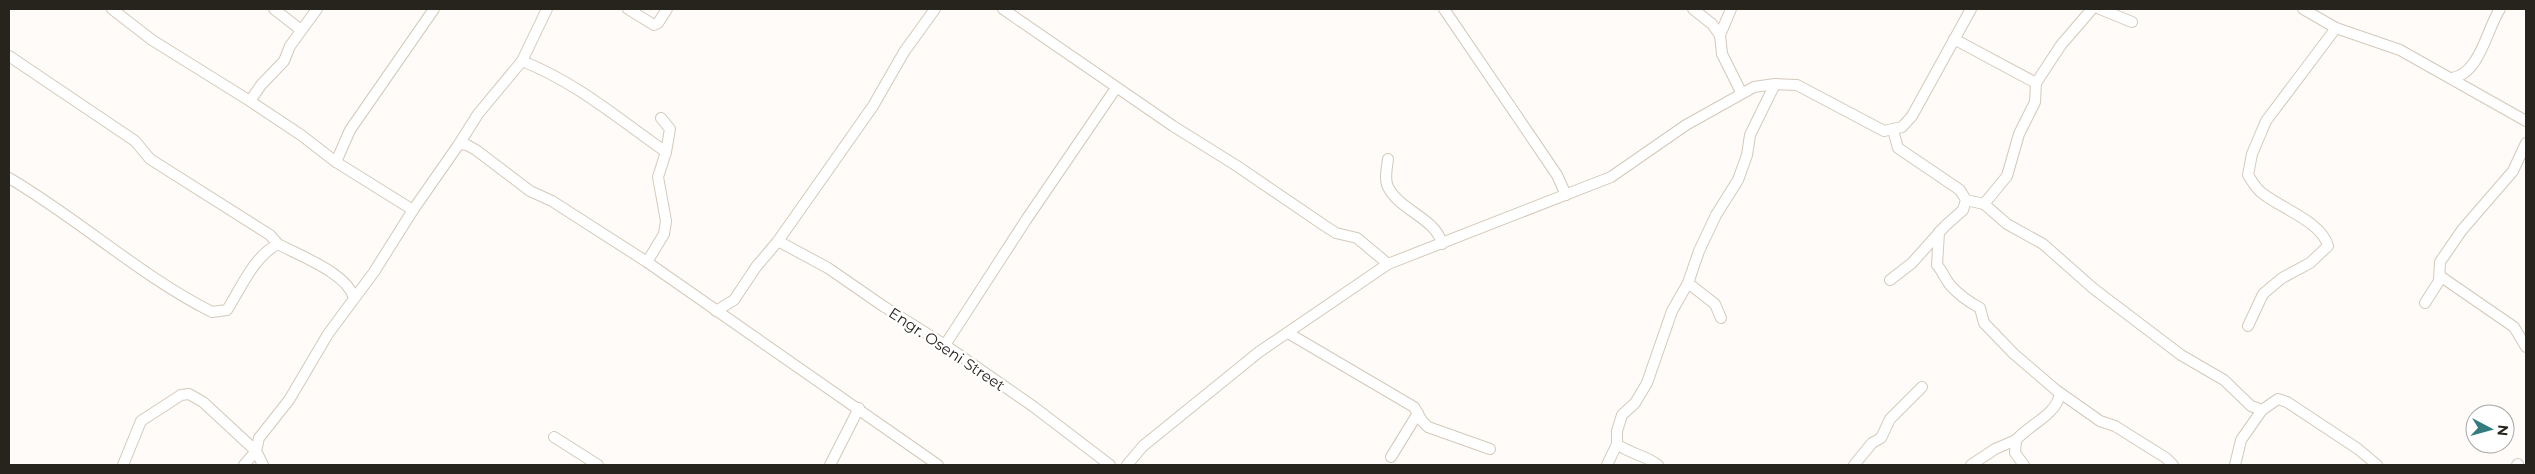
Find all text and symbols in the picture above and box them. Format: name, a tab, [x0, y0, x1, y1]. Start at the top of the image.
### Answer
street label: Engr. Oseni Street	[885, 303, 1009, 395]
north arrow	[2465, 404, 2515, 454]
text: N	[2493, 424, 2512, 437]

